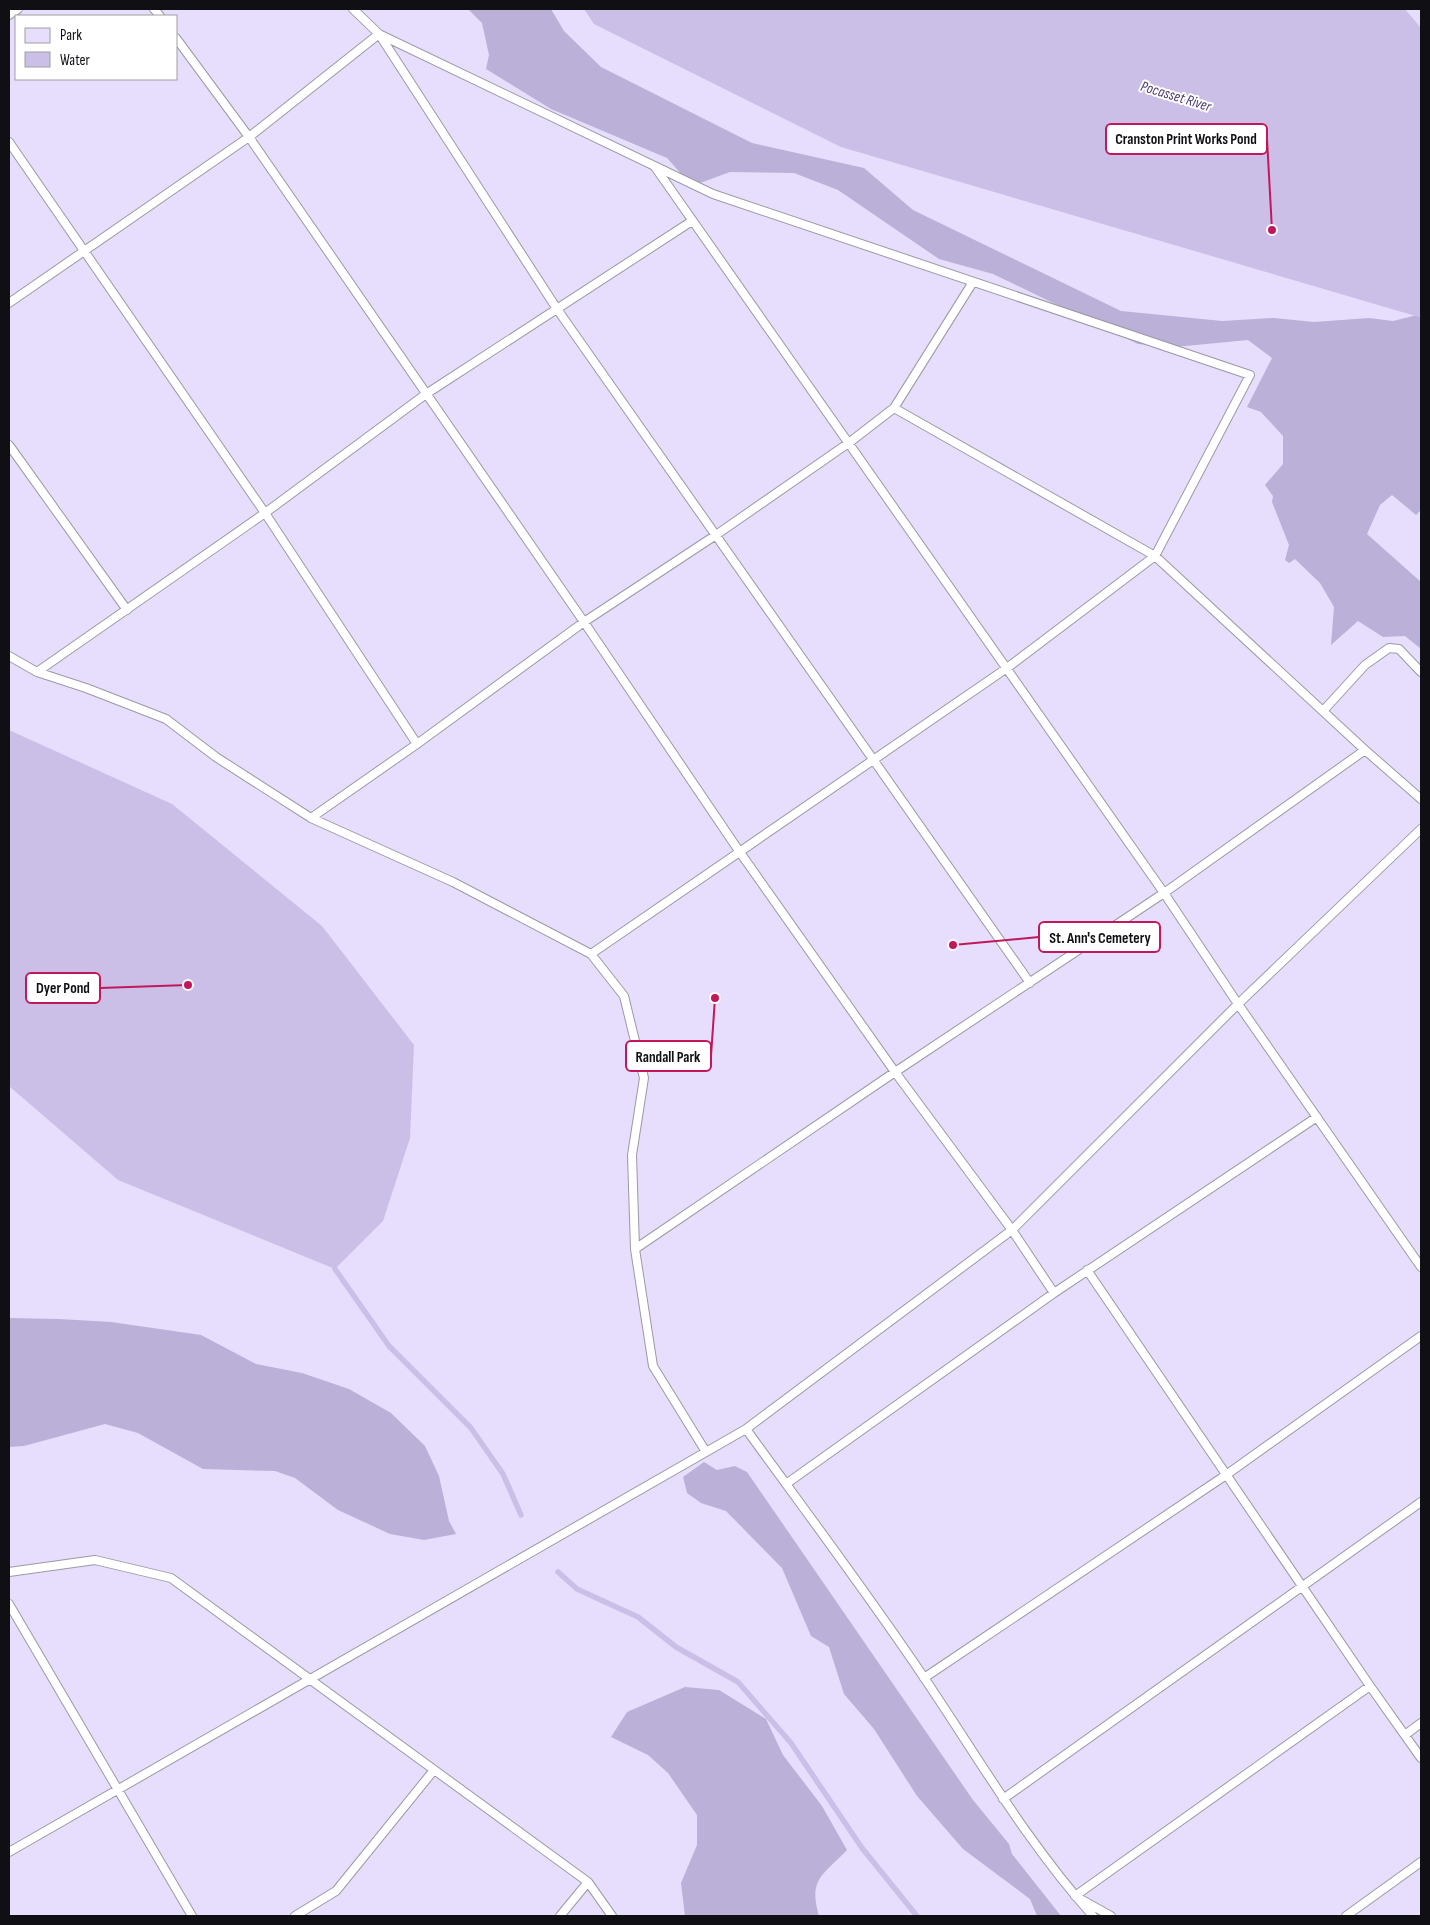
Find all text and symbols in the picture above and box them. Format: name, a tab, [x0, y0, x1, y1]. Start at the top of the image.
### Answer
legend	[15, 15, 178, 80]
text: Park	[60, 26, 82, 45]
text: Water	[60, 51, 91, 70]
water label: Pocasset River	[1138, 77, 1214, 116]
callout: Cranston Print Works Pond	[1106, 124, 1267, 154]
text: Cranston Print Works Pond	[1115, 130, 1257, 149]
callout: St. Ann's Cemetery	[1039, 922, 1160, 952]
text: St. Ann's Cemetery	[1049, 929, 1151, 948]
callout: Dyer Pond	[26, 973, 100, 1003]
text: Dyer Pond	[36, 979, 90, 998]
callout: Randall Park	[626, 1041, 711, 1071]
text: Randall Park	[636, 1048, 701, 1067]

